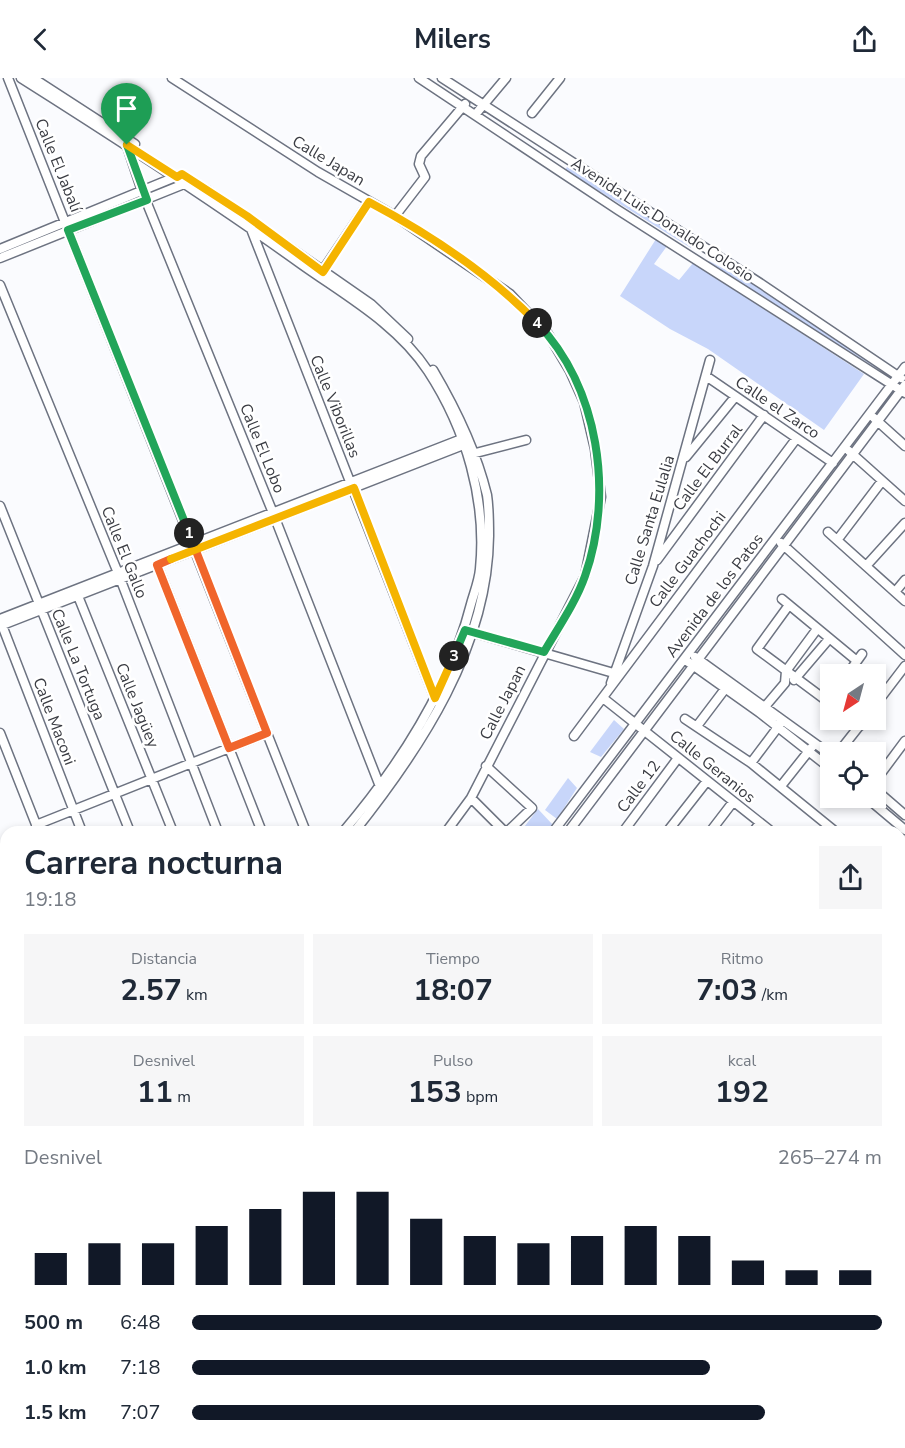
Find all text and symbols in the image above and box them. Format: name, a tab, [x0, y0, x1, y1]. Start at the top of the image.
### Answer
text: Milers	[414, 21, 491, 58]
icon: back	[24, 23, 57, 56]
icon: share	[848, 23, 881, 56]
pin	[101, 83, 152, 145]
icon: arrive	[110, 92, 143, 125]
street label: Calle El Jabalí	[29, 115, 87, 217]
street label: Calle Japan	[288, 130, 369, 191]
street label: Avenida Luis Donaldo Colosio	[567, 152, 758, 287]
pin: 4	[522, 308, 552, 338]
text: 4	[532, 312, 542, 334]
street label: Calle Viborillas	[304, 352, 366, 461]
street label: Calle el Zarco	[731, 371, 824, 444]
street label: Calle El Lobo	[234, 400, 290, 497]
street label: Calle El Burral	[668, 419, 748, 516]
street label: Calle Santa Eulalia	[620, 452, 680, 588]
street label: Calle El Gallo	[96, 503, 153, 602]
street label: Calle Guachochi	[644, 507, 731, 612]
pin: 1	[174, 518, 204, 548]
text: 1	[184, 522, 194, 544]
street label: Avenida de los Patos	[661, 529, 769, 662]
street label: Calle La Tortuga	[46, 605, 110, 723]
pin: 3	[439, 641, 469, 671]
text: 3	[449, 645, 459, 667]
street label: Calle Jagüey	[110, 660, 164, 752]
street label: Calle Japan	[475, 661, 531, 744]
north arrow	[820, 664, 886, 730]
map controls	[820, 664, 886, 808]
street label: Calle Maconi	[27, 674, 81, 768]
street label: Calle Geranios	[665, 725, 760, 808]
button: locate	[820, 742, 886, 808]
street label: Calle 12	[612, 756, 666, 817]
text: Carrera nocturna	[24, 841, 283, 886]
button: share	[819, 846, 882, 909]
text: 19:18	[24, 886, 77, 913]
text: Distancia	[131, 948, 197, 970]
text: Tiempo	[426, 948, 480, 970]
text: Ritmo	[721, 948, 763, 970]
text: 2.57	[120, 970, 182, 1011]
text: 18:07	[413, 970, 493, 1011]
text: 7:03	[696, 970, 758, 1011]
text: km	[182, 984, 208, 1006]
text: /km	[758, 984, 788, 1006]
text: Desnivel	[133, 1050, 195, 1072]
text: Pulso	[433, 1050, 473, 1072]
text: kcal	[728, 1050, 756, 1072]
text: 11	[137, 1072, 173, 1113]
text: 153	[408, 1072, 462, 1113]
text: 192	[715, 1072, 769, 1113]
text: m	[173, 1086, 191, 1108]
text: bpm	[462, 1086, 498, 1108]
text: Desnivel	[24, 1144, 102, 1171]
text: 265–274 m	[778, 1144, 882, 1171]
text: 500 m	[24, 1309, 83, 1336]
text: 6:48	[120, 1309, 161, 1336]
text: 1.0 km	[24, 1354, 87, 1381]
text: 7:18	[120, 1354, 161, 1381]
text: 1.5 km	[24, 1399, 87, 1426]
text: 7:07	[120, 1399, 161, 1426]

